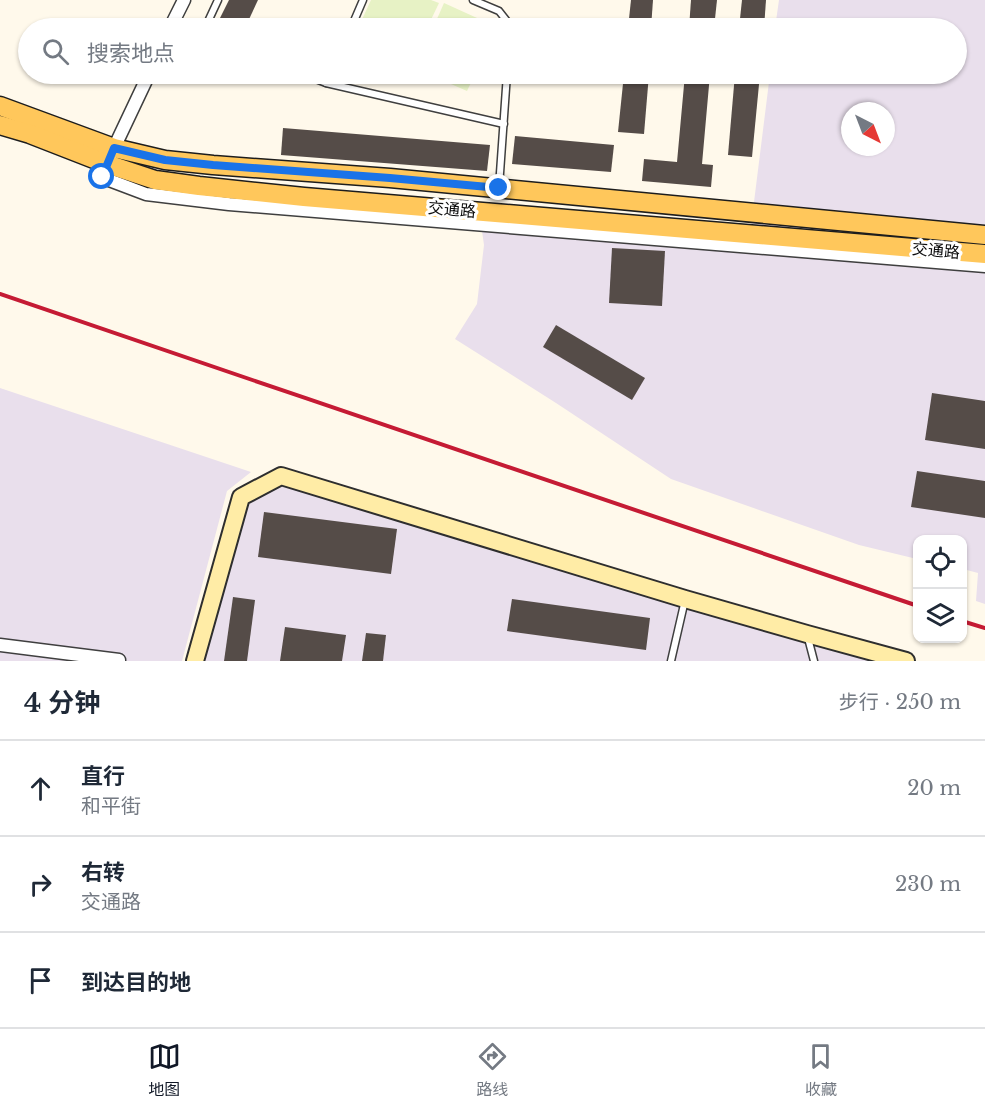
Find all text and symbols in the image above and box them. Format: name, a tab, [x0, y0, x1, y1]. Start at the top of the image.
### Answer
search box	[18, 18, 967, 84]
icon: search	[39, 35, 72, 68]
text: 搜索地点	[87, 40, 175, 67]
north arrow	[841, 102, 895, 156]
route start	[88, 163, 114, 189]
route end	[485, 174, 511, 200]
street label: 交通路	[427, 197, 477, 221]
street label: 交通路	[911, 238, 961, 262]
map controls	[913, 535, 967, 643]
button: locate	[913, 535, 967, 589]
button: layers	[913, 589, 967, 643]
text: 4 分钟	[24, 687, 100, 719]
text: 步行 · 250 m	[839, 690, 961, 714]
text: 直行	[81, 763, 125, 790]
icon: ahead	[24, 772, 57, 805]
text: 20 m	[907, 776, 961, 800]
text: 和平街	[81, 794, 141, 818]
text: 右转	[81, 859, 125, 886]
icon: right	[24, 868, 57, 901]
text: 230 m	[895, 872, 961, 896]
text: 交通路	[81, 890, 141, 914]
icon: arrive	[24, 964, 57, 997]
text: 到达目的地	[81, 969, 191, 996]
tab: 地图	[148, 1040, 181, 1100]
tab: 路线	[476, 1040, 509, 1100]
tab: 收藏	[804, 1040, 837, 1100]

